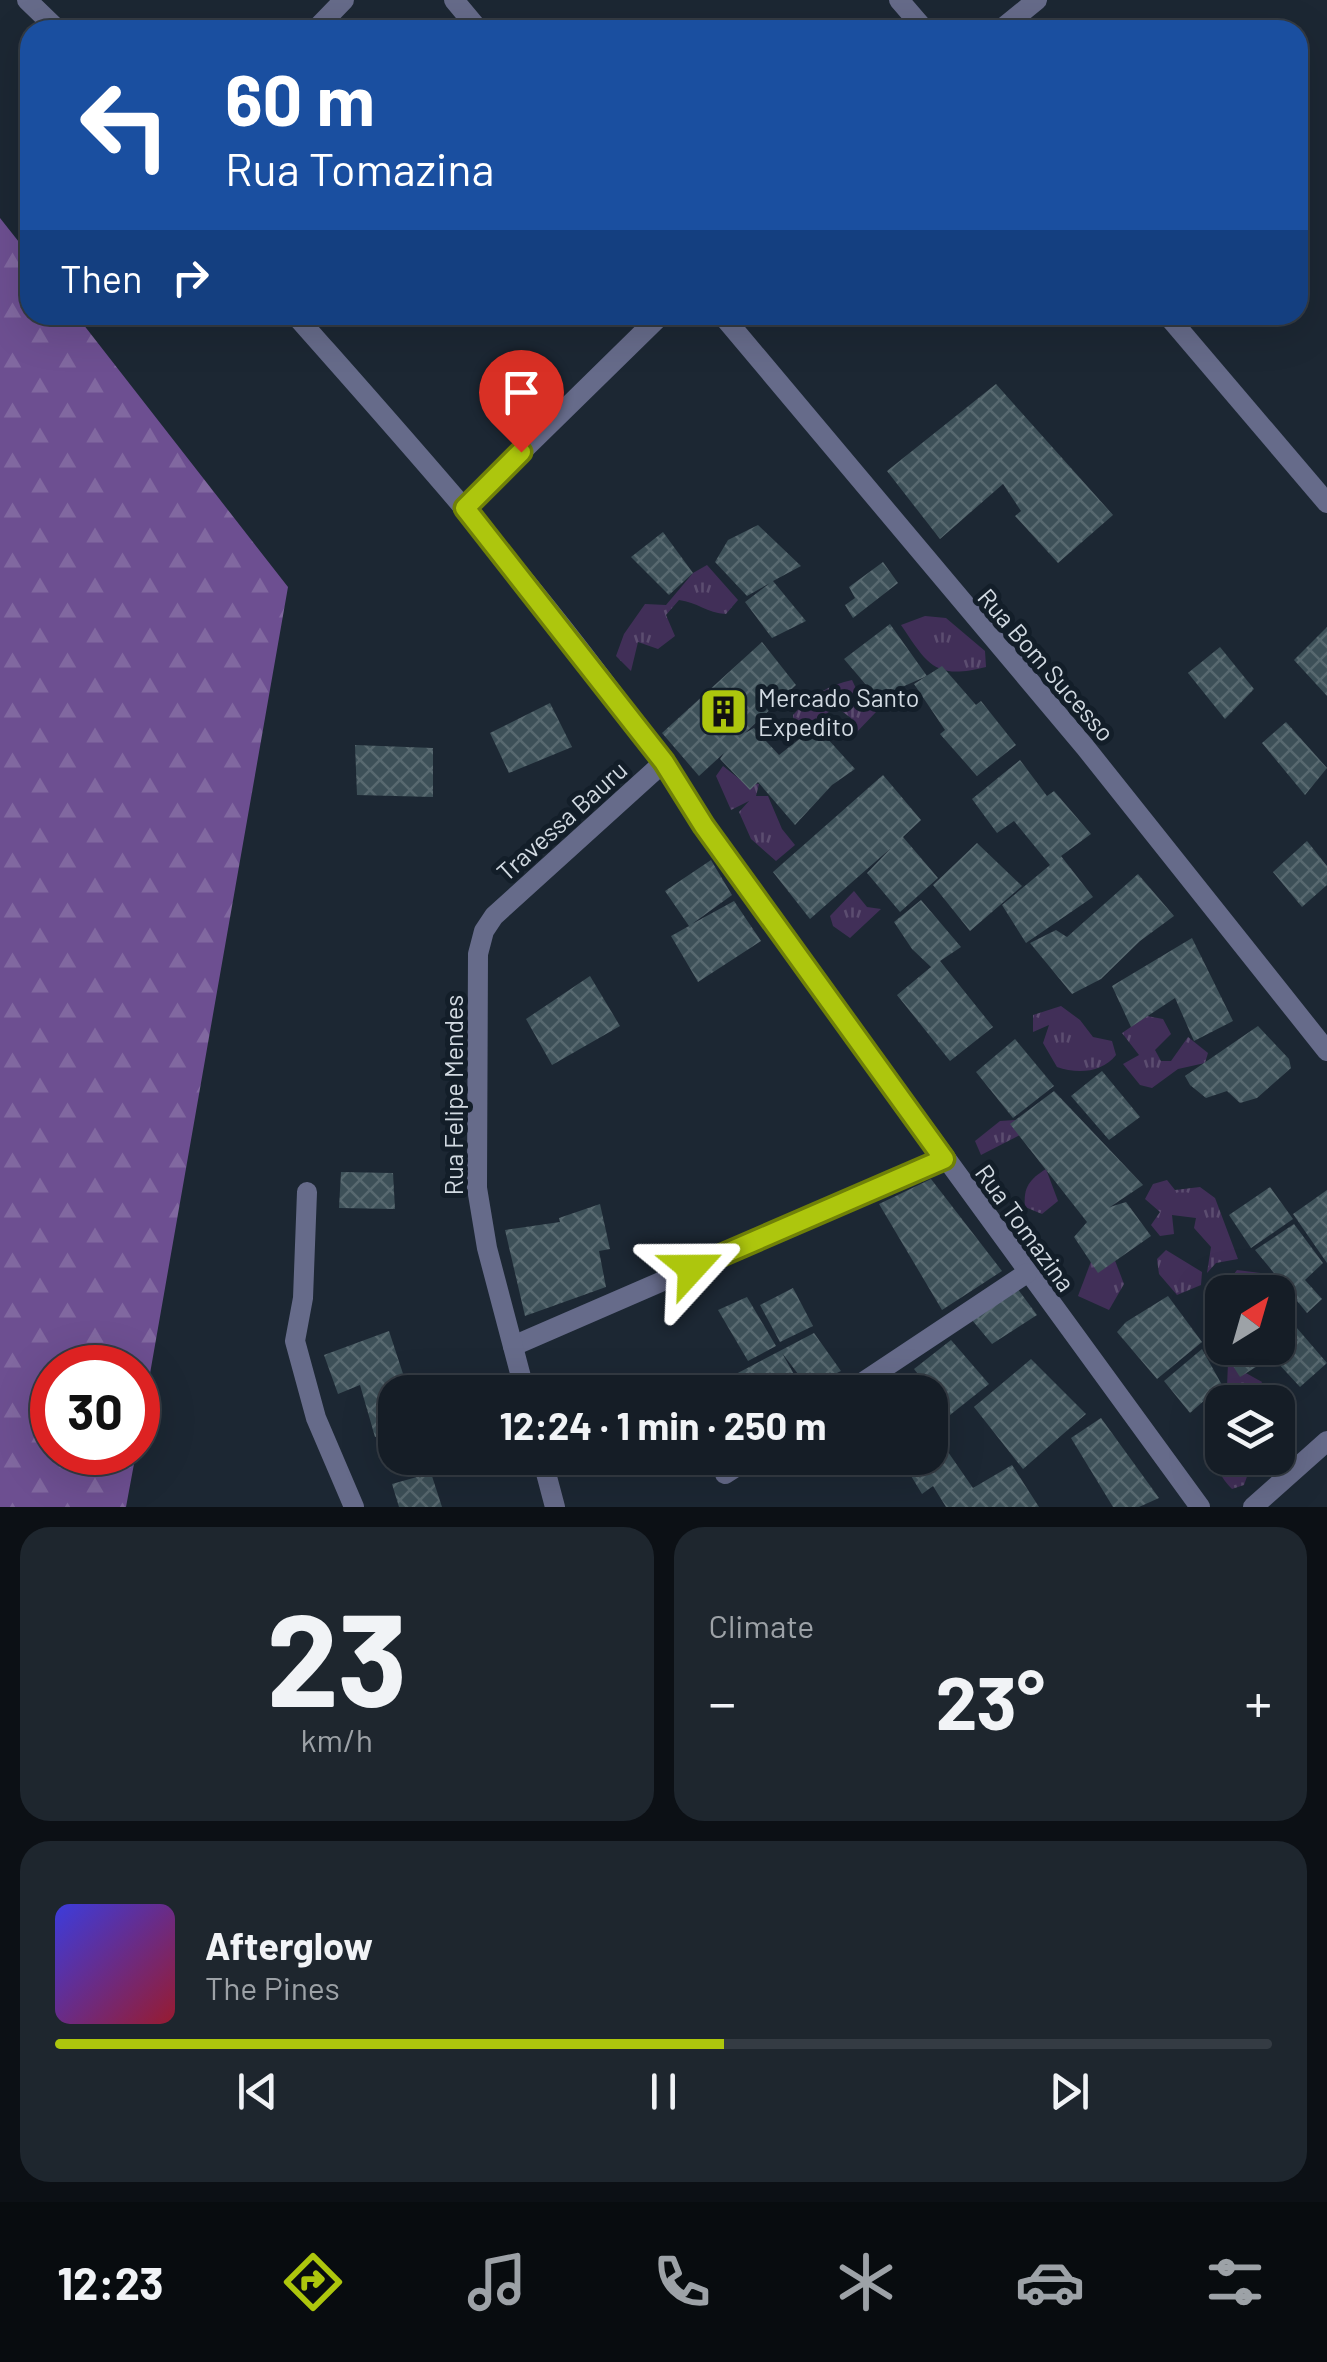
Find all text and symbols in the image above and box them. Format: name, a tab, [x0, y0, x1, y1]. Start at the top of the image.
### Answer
text: 60 m	[225, 56, 375, 140]
icon: left	[60, 60, 190, 190]
text: Rua Tomazina	[225, 141, 495, 195]
icon: right	[163, 250, 218, 305]
text: Then	[60, 255, 143, 301]
pin	[479, 350, 564, 453]
icon: arrive	[494, 365, 549, 420]
street label: Rua Bom Sucesso	[972, 582, 1121, 747]
place label: Mercado Santo Expedito	[758, 682, 919, 741]
building icon: Mercado Santo Expedito	[697, 686, 749, 738]
street label: Travessa Bauru	[490, 754, 633, 887]
street label: Rua Felipe Mendes	[438, 995, 468, 1195]
street label: Rua Tomazina	[970, 1158, 1082, 1297]
position arrow	[640, 1216, 744, 1320]
north arrow	[1205, 1275, 1295, 1365]
map controls	[1205, 1275, 1295, 1475]
speed limit sign: 30	[30, 1345, 160, 1475]
button: layers	[1205, 1385, 1295, 1475]
text: 12:24 · 1 min · 250 m	[499, 1402, 827, 1448]
text: 23	[266, 1577, 407, 1733]
text: Climate	[709, 1606, 814, 1644]
text: 23°	[935, 1655, 1045, 1745]
text: −	[709, 1668, 736, 1734]
text: +	[1244, 1668, 1272, 1734]
text: km/h	[301, 1720, 373, 1758]
text: Afterglow	[205, 1922, 373, 1968]
text: The Pines	[205, 1968, 340, 2006]
icon: previous	[230, 2064, 285, 2119]
icon: pause	[636, 2064, 691, 2119]
icon: next	[1042, 2064, 1097, 2119]
icon: directions	[278, 2247, 348, 2317]
icon: music	[462, 2247, 532, 2317]
icon: phone	[647, 2247, 717, 2317]
icon: climate	[831, 2247, 901, 2317]
icon: car	[1015, 2247, 1085, 2317]
icon: filters	[1200, 2247, 1270, 2317]
text: 12:23	[57, 2255, 164, 2309]

